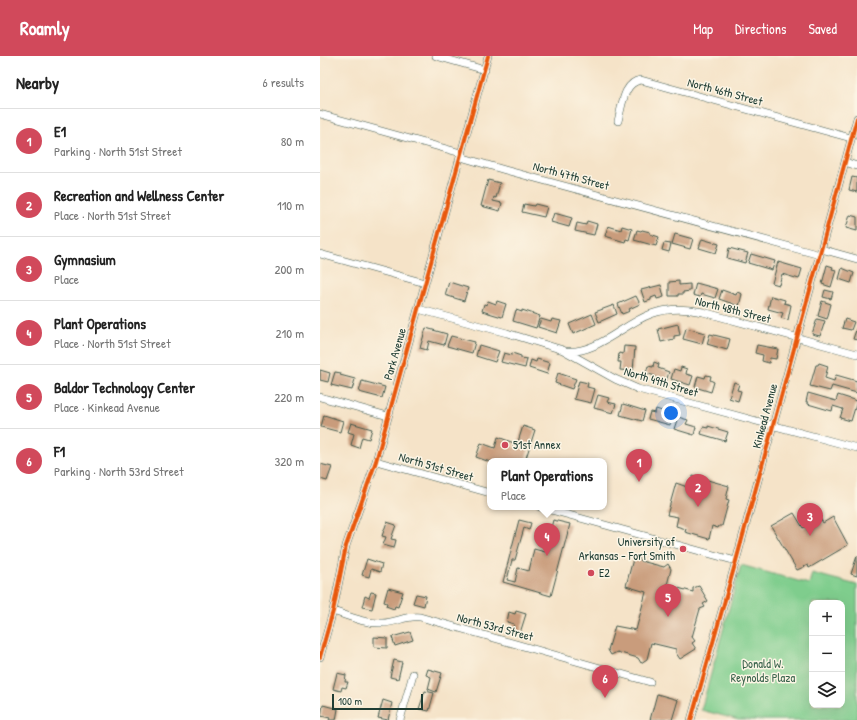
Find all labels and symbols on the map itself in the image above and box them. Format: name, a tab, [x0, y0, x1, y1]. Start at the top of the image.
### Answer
street label: North 46th Street	[686, 73, 765, 110]
street label: North 47th Street	[531, 157, 612, 194]
street label: North 48th Street	[694, 292, 774, 327]
street label: Park Avenue	[379, 326, 410, 382]
street label: North 49th Street	[622, 362, 701, 401]
street label: Kinkead Avenue	[748, 381, 781, 450]
your location	[661, 403, 681, 423]
place label: 51st Annex	[513, 436, 561, 453]
marker: 51st Annex	[500, 440, 510, 450]
street label: North 51st Street	[397, 448, 476, 485]
pin: 1	[626, 449, 652, 482]
pin: 2	[685, 474, 711, 507]
pin: 3	[797, 503, 823, 536]
pin: 4	[534, 523, 560, 556]
place label: University of Arkansas - Fort Smith	[579, 533, 676, 564]
marker: University of Arkansas - Fort Smith	[678, 544, 688, 554]
place label: E2	[599, 564, 610, 581]
marker: E2	[586, 568, 596, 578]
pin: 5	[655, 584, 681, 617]
street label: North 53rd Street	[455, 608, 536, 645]
park label: Donald W. Reynolds Plaza	[731, 655, 795, 686]
pin: 6	[592, 665, 618, 698]
scale bar	[332, 692, 423, 711]

